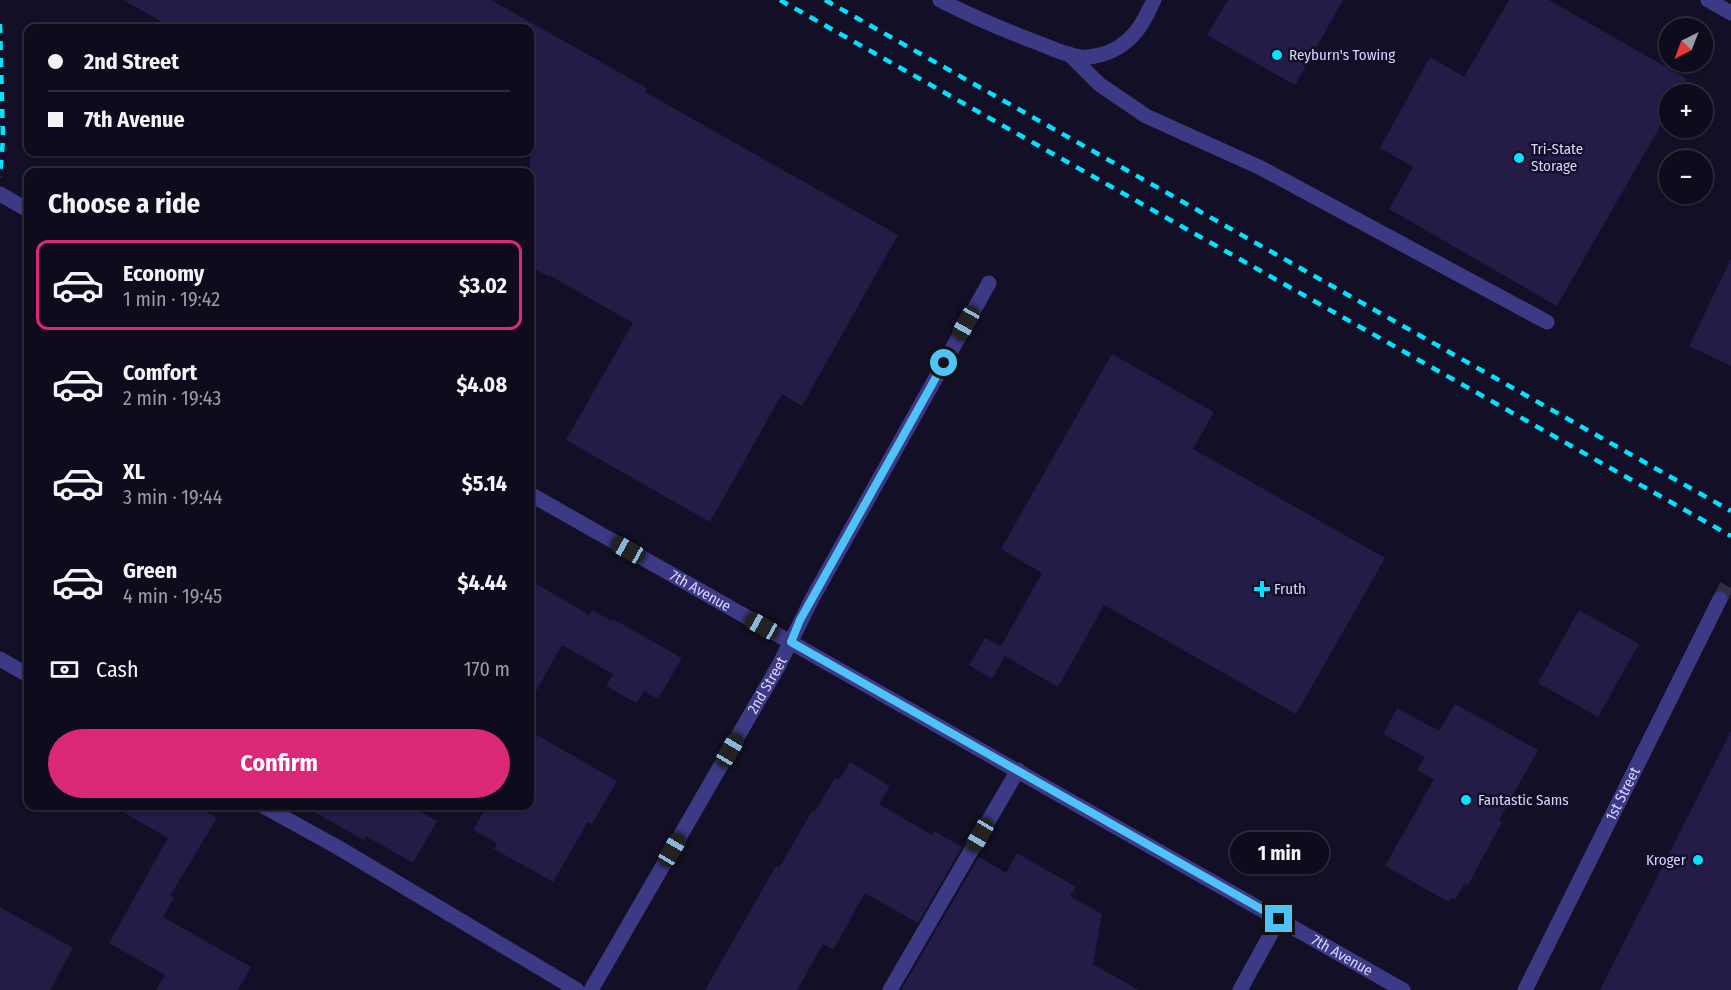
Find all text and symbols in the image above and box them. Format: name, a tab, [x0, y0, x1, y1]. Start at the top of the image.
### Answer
north arrow	[1659, 18, 1713, 72]
map controls	[1659, 18, 1713, 204]
place label: Reyburn's Towing	[1289, 46, 1395, 64]
text: 2nd Street	[84, 48, 179, 75]
marker: Reyburn's Towing	[1270, 48, 1284, 62]
button: +	[1659, 84, 1713, 138]
text: 7th Avenue	[84, 106, 185, 133]
place label: Tri-State Storage	[1531, 140, 1583, 175]
button: −	[1659, 150, 1713, 204]
marker: Tri-State Storage	[1512, 151, 1526, 165]
text: Choose a ride	[48, 188, 200, 220]
icon: car	[51, 258, 105, 312]
text: Economy	[123, 260, 204, 287]
text: $3.02	[459, 272, 507, 299]
text: 1 min · 19:42	[123, 287, 220, 311]
car	[949, 303, 983, 343]
route start	[930, 349, 957, 376]
icon: car	[51, 357, 105, 411]
text: Comfort	[123, 359, 197, 386]
text: $4.08	[456, 371, 507, 398]
text: 2 min · 19:43	[123, 386, 221, 410]
icon: car	[51, 456, 105, 510]
text: XL	[123, 458, 145, 485]
text: $5.14	[462, 470, 507, 497]
text: 3 min · 19:44	[123, 485, 222, 509]
car	[608, 533, 648, 567]
icon: car	[51, 555, 105, 609]
text: Green	[123, 557, 177, 584]
street label: 7th Avenue	[667, 566, 734, 615]
text: $4.44	[458, 569, 507, 596]
place label: Fruth	[1274, 580, 1306, 598]
marker: Fruth	[1255, 582, 1269, 596]
text: 4 min · 19:45	[123, 584, 222, 608]
car	[742, 609, 782, 643]
icon: cash	[48, 653, 81, 686]
street label: 2nd Street	[744, 654, 791, 717]
text: Cash	[96, 656, 139, 683]
text: 170 m	[464, 657, 510, 681]
button: Confirm	[48, 729, 510, 798]
car	[713, 730, 747, 770]
street label: 1st Street	[1602, 764, 1644, 824]
place label: Fantastic Sams	[1478, 791, 1569, 809]
marker: Fantastic Sams	[1459, 793, 1473, 807]
car	[963, 815, 997, 855]
car	[655, 830, 689, 870]
callout: 1 min	[1230, 832, 1328, 874]
text: 1 min	[1258, 841, 1301, 865]
place label: Kroger	[1646, 851, 1687, 869]
marker: Kroger	[1691, 853, 1705, 867]
route end	[1265, 905, 1292, 932]
street label: 7th Avenue	[1308, 931, 1376, 980]

